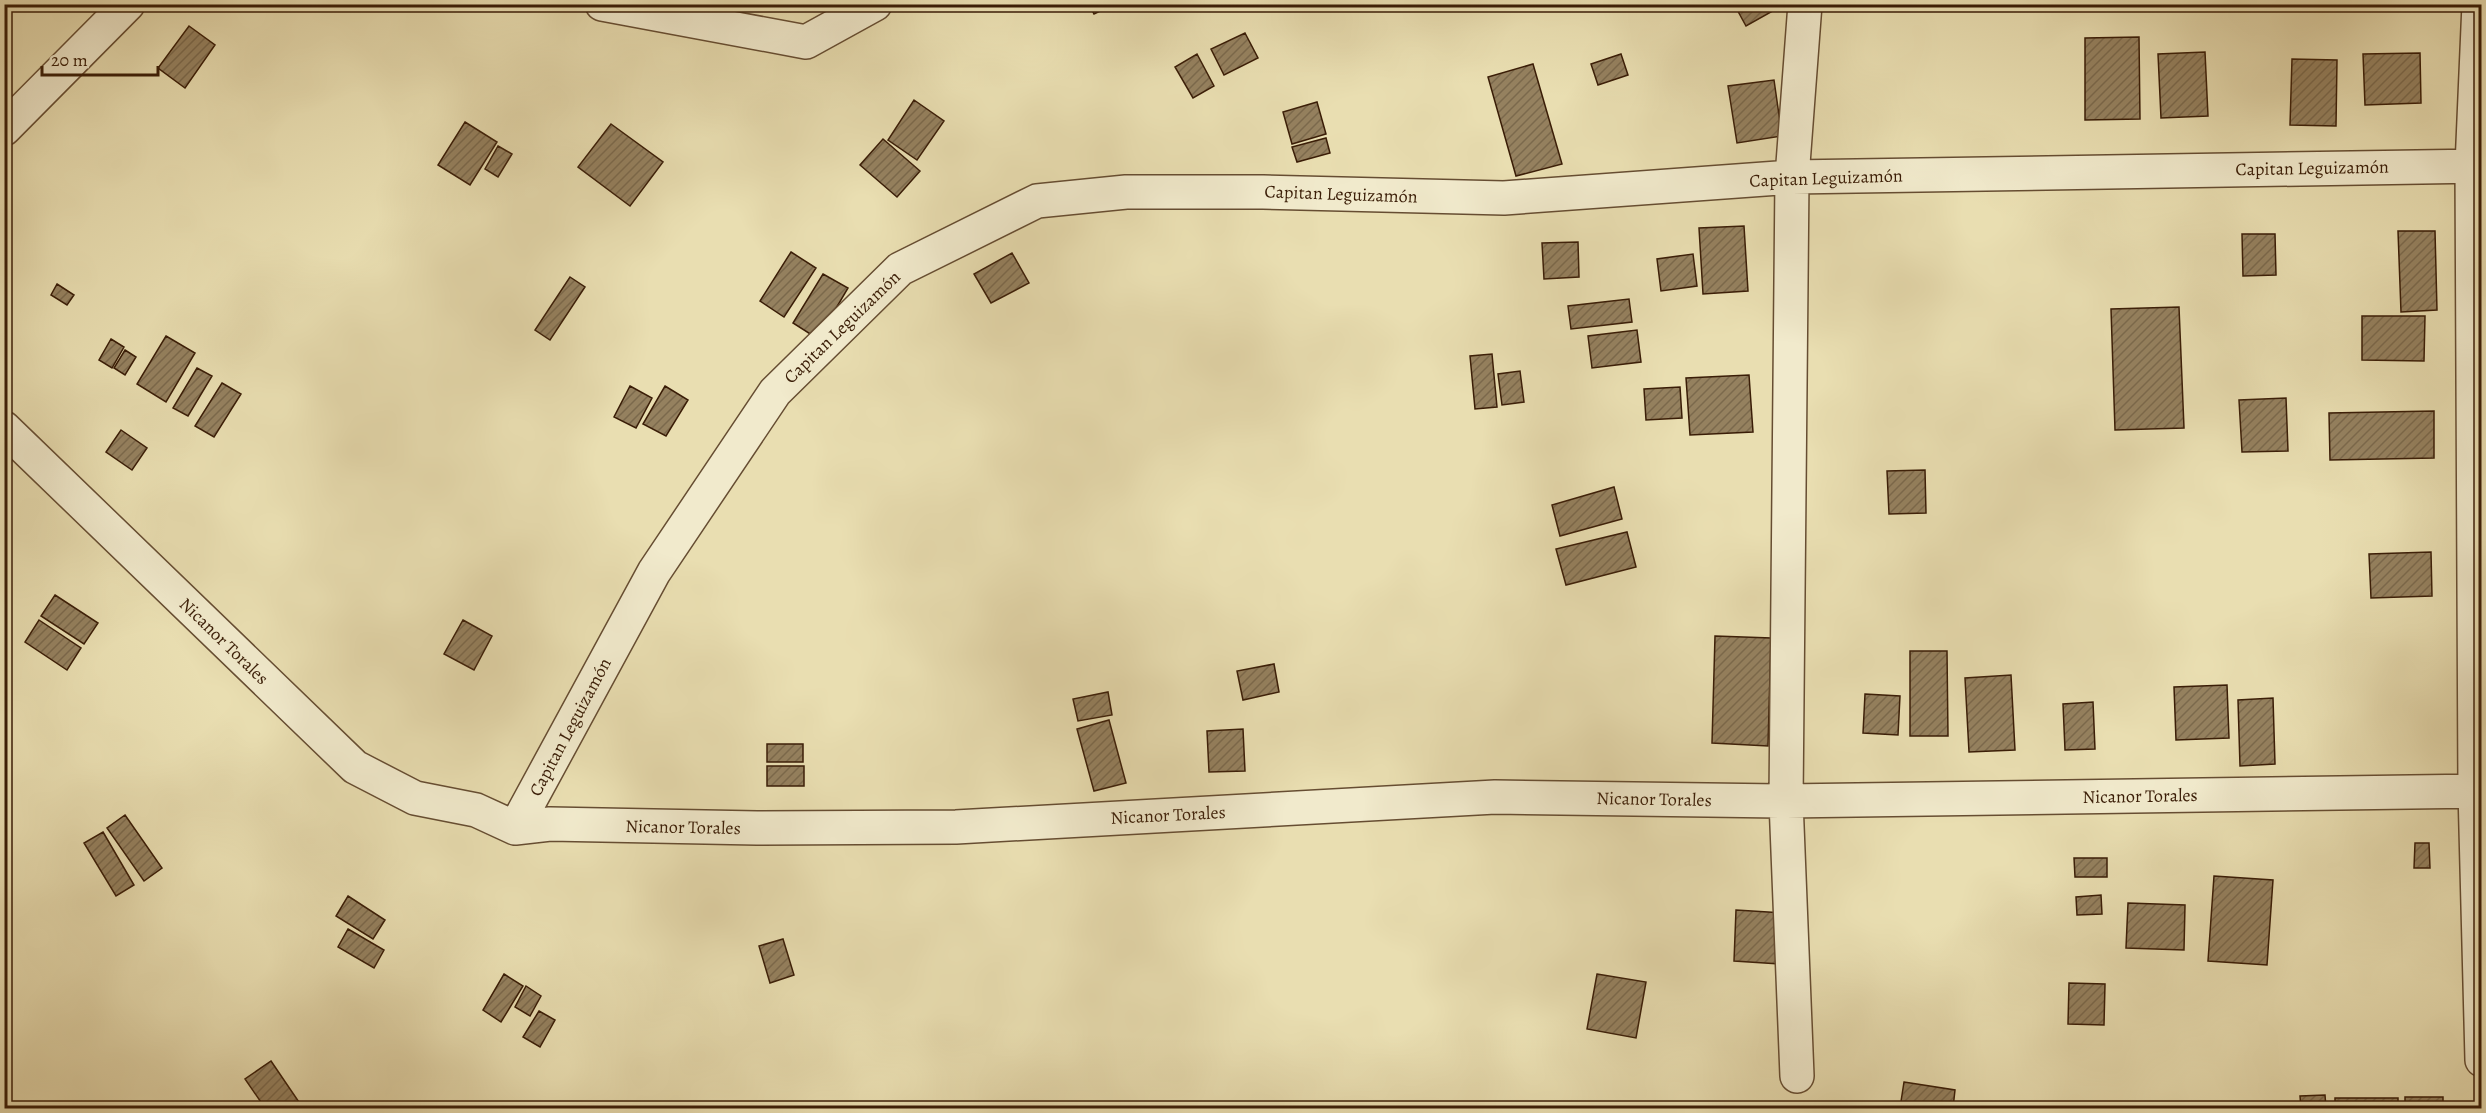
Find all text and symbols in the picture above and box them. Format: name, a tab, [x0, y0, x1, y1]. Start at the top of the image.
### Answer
scale bar	[42, 39, 158, 77]
text: 20 m	[51, 48, 88, 72]
street label: Capitan Leguizamón	[2235, 155, 2389, 181]
street label: Capitan Leguizamón	[1749, 163, 1903, 193]
street label: Capitan Leguizamón	[1264, 179, 1418, 209]
street label: Capitan Leguizamón	[779, 265, 906, 389]
street label: Nicanor Torales	[174, 592, 274, 690]
street label: Capitan Leguizamón	[523, 654, 617, 800]
street label: Nicanor Torales	[2082, 783, 2198, 809]
street label: Nicanor Torales	[1596, 786, 1712, 812]
street label: Nicanor Torales	[1110, 800, 1226, 830]
street label: Nicanor Torales	[625, 814, 741, 840]

